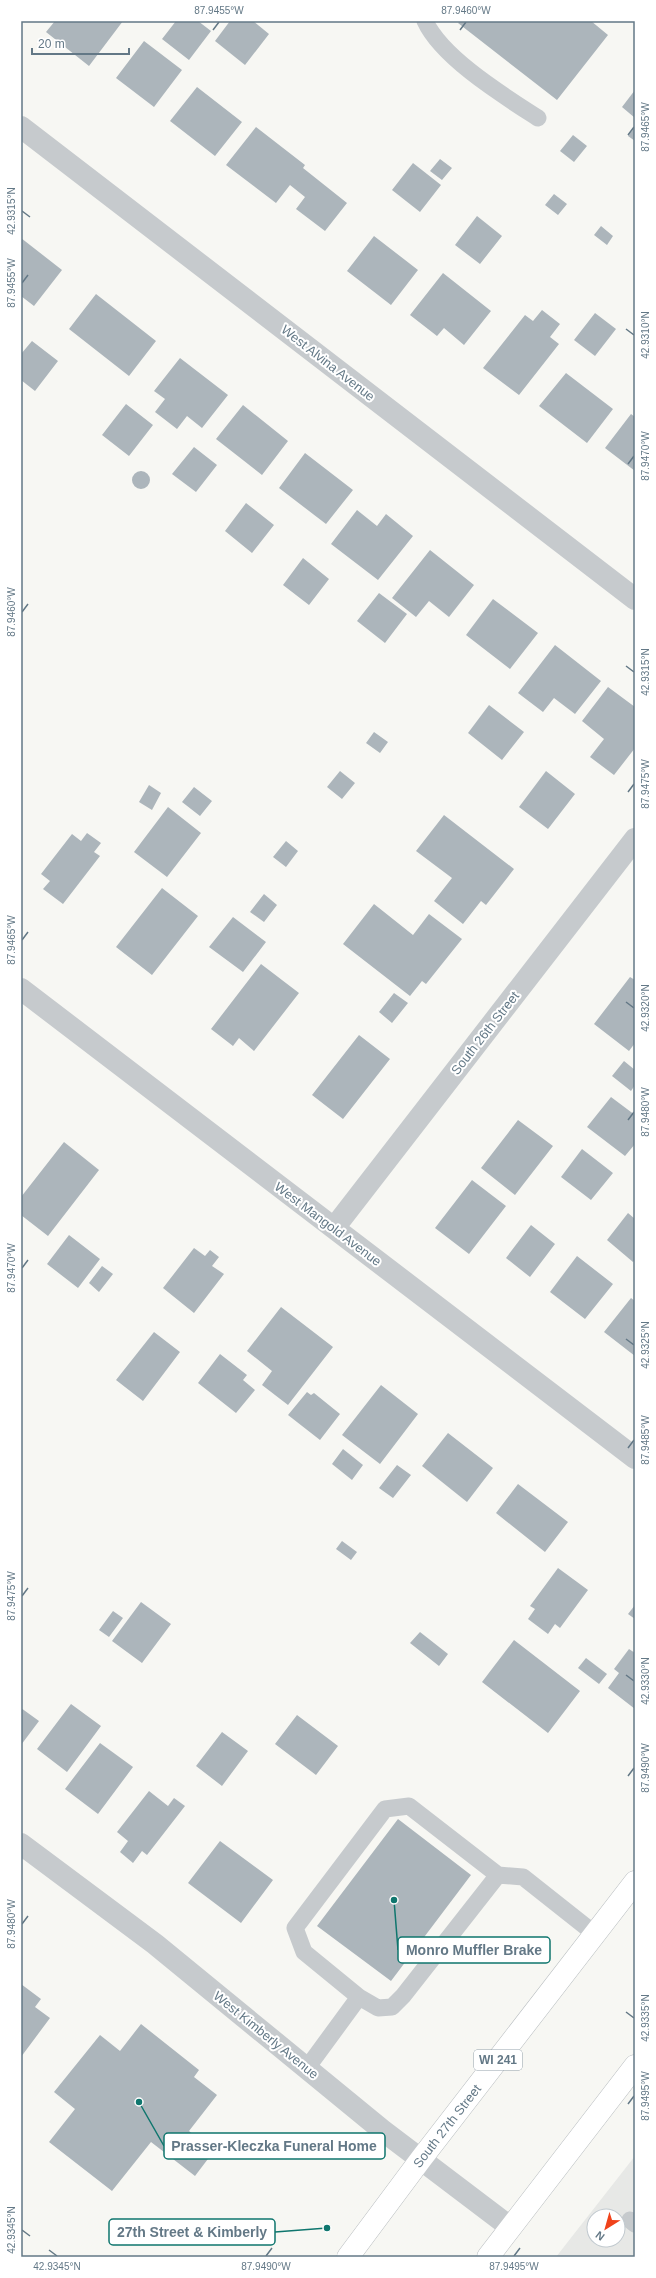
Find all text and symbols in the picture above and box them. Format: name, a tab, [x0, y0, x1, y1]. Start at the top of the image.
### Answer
text: 87.9455°W	[194, 5, 244, 16]
text: 87.9460°W	[441, 5, 491, 16]
scale bar	[32, 30, 129, 56]
text: 20 m	[38, 37, 65, 51]
text: 87.9465°W	[640, 102, 651, 152]
text: 42.9315°N	[6, 187, 17, 235]
text: 87.9455°W	[6, 258, 17, 308]
text: 42.9310°N	[640, 311, 651, 359]
street label: West Alvina Avenue	[278, 322, 378, 404]
text: 87.9470°W	[640, 431, 651, 481]
text: 87.9460°W	[6, 587, 17, 637]
text: 42.9315°N	[640, 648, 651, 696]
text: 87.9475°W	[640, 759, 651, 809]
text: 87.9465°W	[6, 915, 17, 965]
text: 42.9320°N	[640, 984, 651, 1032]
street label: South 26th Street	[448, 988, 522, 1077]
text: 87.9480°W	[640, 1087, 651, 1137]
street label: West Mangold Avenue	[272, 1179, 384, 1269]
text: 87.9470°W	[6, 1243, 17, 1293]
text: 42.9325°N	[640, 1321, 651, 1369]
text: 87.9485°W	[640, 1415, 651, 1465]
text: 87.9475°W	[6, 1571, 17, 1621]
text: 42.9330°N	[640, 1657, 651, 1705]
text: 87.9490°W	[640, 1743, 651, 1793]
text: 87.9480°W	[6, 1899, 17, 1949]
callout: Monro Muffler Brake	[398, 1937, 550, 1963]
text: Monro Muffler Brake	[406, 1942, 542, 1958]
street label: West Kimberly Avenue	[211, 1988, 321, 2082]
text: 42.9335°N	[640, 1994, 651, 2042]
road number: WI 241	[474, 2050, 522, 2070]
text: 87.9495°W	[640, 2071, 651, 2121]
street label: South 27th Street	[410, 2081, 484, 2170]
callout: Prasser-Kleczka Funeral Home	[164, 2133, 385, 2159]
text: Prasser-Kleczka Funeral Home	[171, 2138, 377, 2154]
text: 42.9345°N	[6, 2206, 17, 2254]
north arrow	[586, 2208, 626, 2248]
callout: 27th Street & Kimberly	[109, 2219, 275, 2245]
text: 27th Street & Kimberly	[117, 2224, 267, 2240]
text: N	[593, 2229, 607, 2243]
text: 42.9345°N	[33, 2261, 81, 2272]
text: 87.9490°W	[241, 2261, 291, 2272]
text: 87.9495°W	[489, 2261, 539, 2272]

